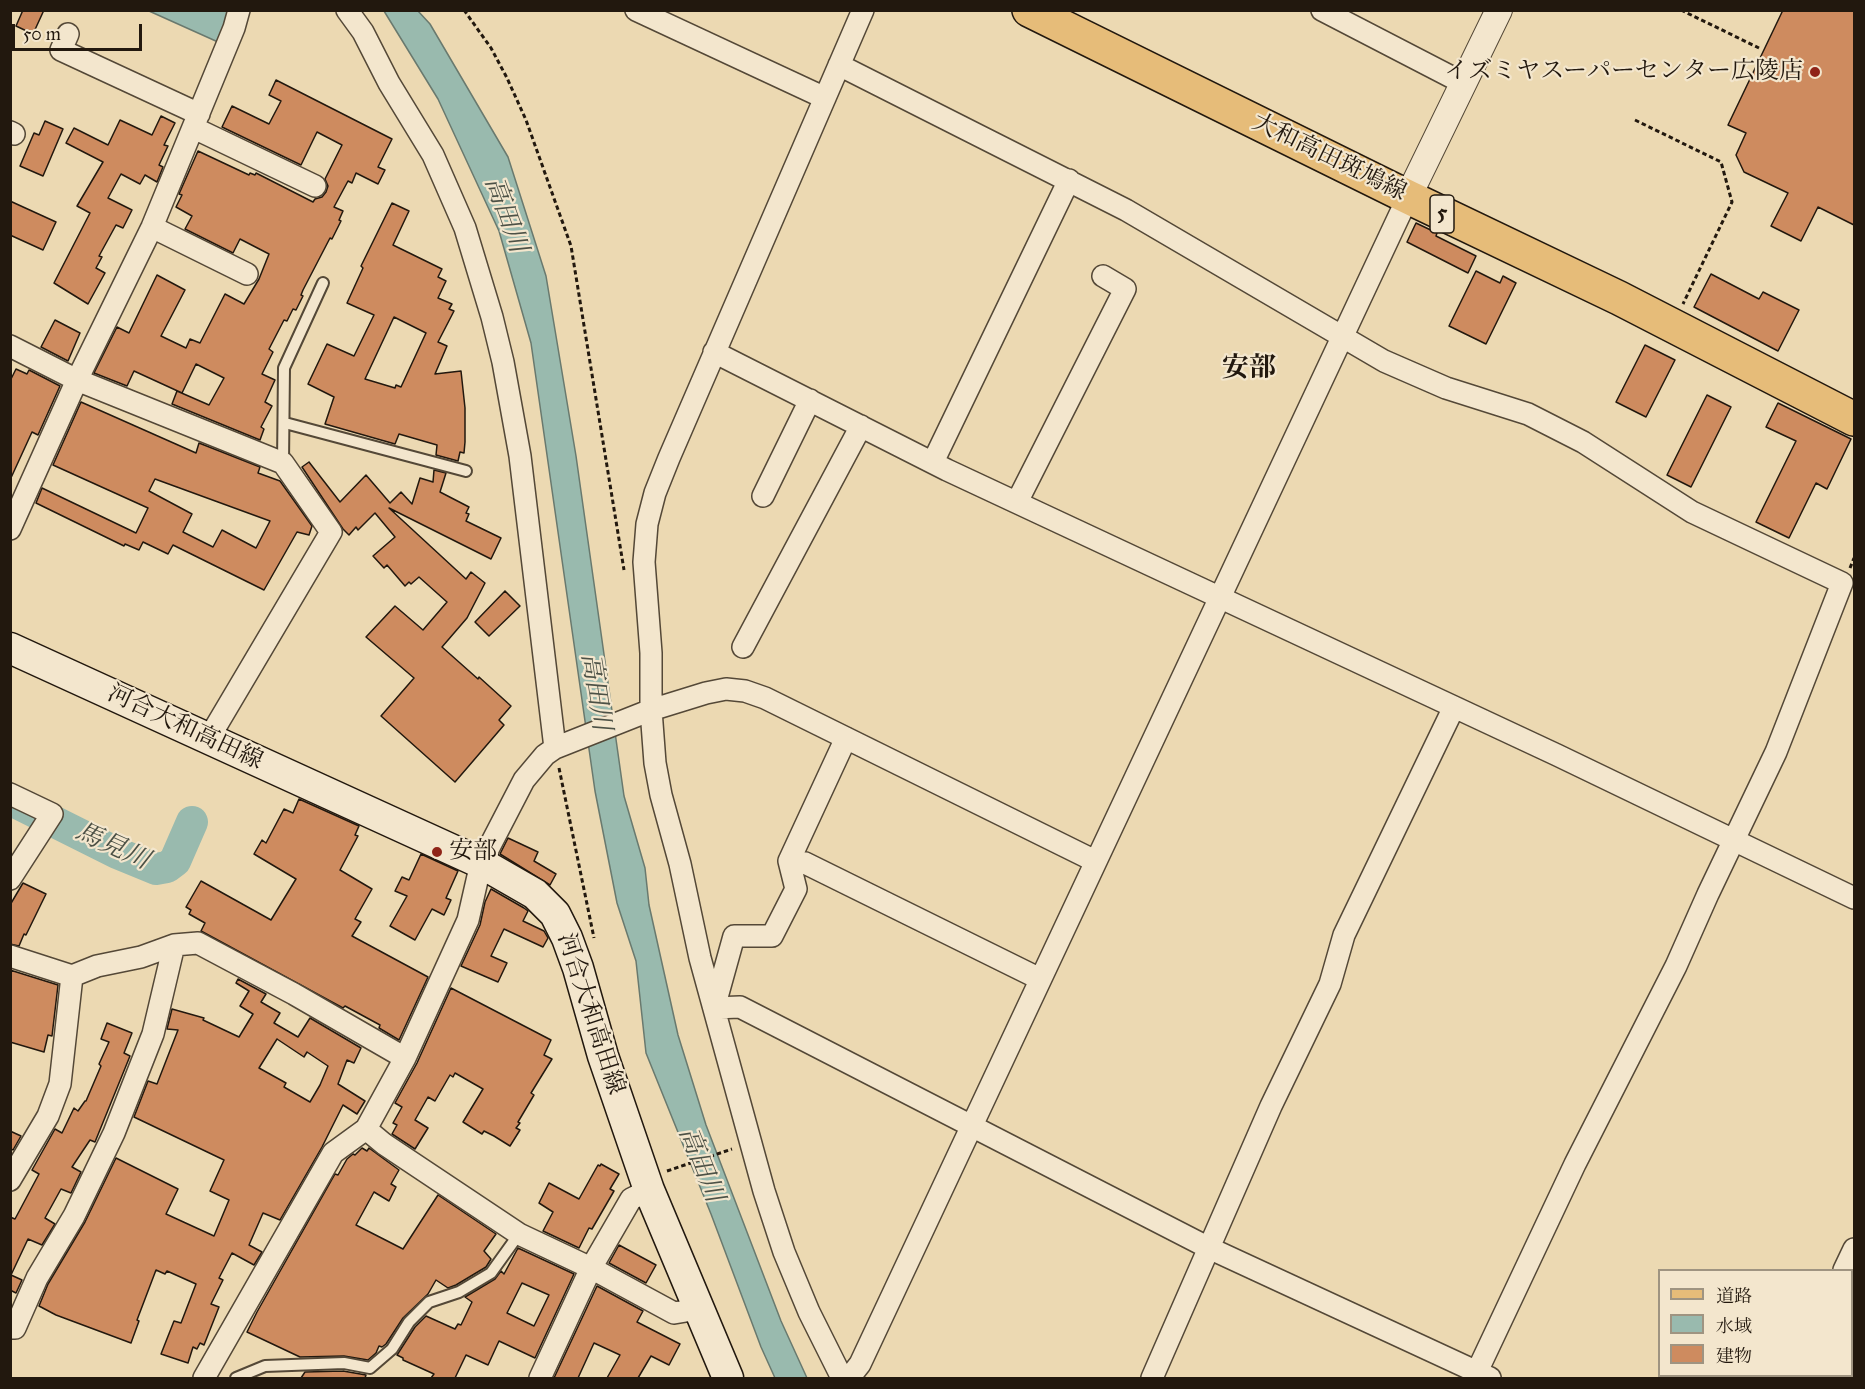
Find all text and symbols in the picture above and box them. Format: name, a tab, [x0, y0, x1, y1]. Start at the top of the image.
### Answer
scale bar	[15, 12, 146, 50]
text: 50 m	[23, 23, 61, 45]
place label: イズミヤスーパーセンター広陵店	[1444, 58, 1803, 86]
marker: イズミヤスーパーセンター広陵店	[1808, 65, 1822, 79]
street label: 大和高田斑鳩線	[1247, 108, 1411, 208]
water label: 高田川	[477, 173, 533, 257]
road number: 5	[1430, 195, 1454, 233]
district label: 安部	[1222, 353, 1276, 385]
water label: 高田川	[573, 651, 617, 733]
street label: 河合大和高田線	[103, 679, 267, 777]
water label: 馬見川	[70, 817, 154, 877]
place label: 安部	[449, 838, 497, 866]
marker: 安部	[430, 845, 444, 859]
street label: 河合大和高田線	[550, 930, 630, 1098]
water label: 高田川	[671, 1123, 729, 1207]
legend	[1658, 1269, 1853, 1377]
text: 道路	[1716, 1285, 1752, 1307]
text: 水域	[1716, 1315, 1752, 1337]
text: 建物	[1716, 1345, 1752, 1367]

